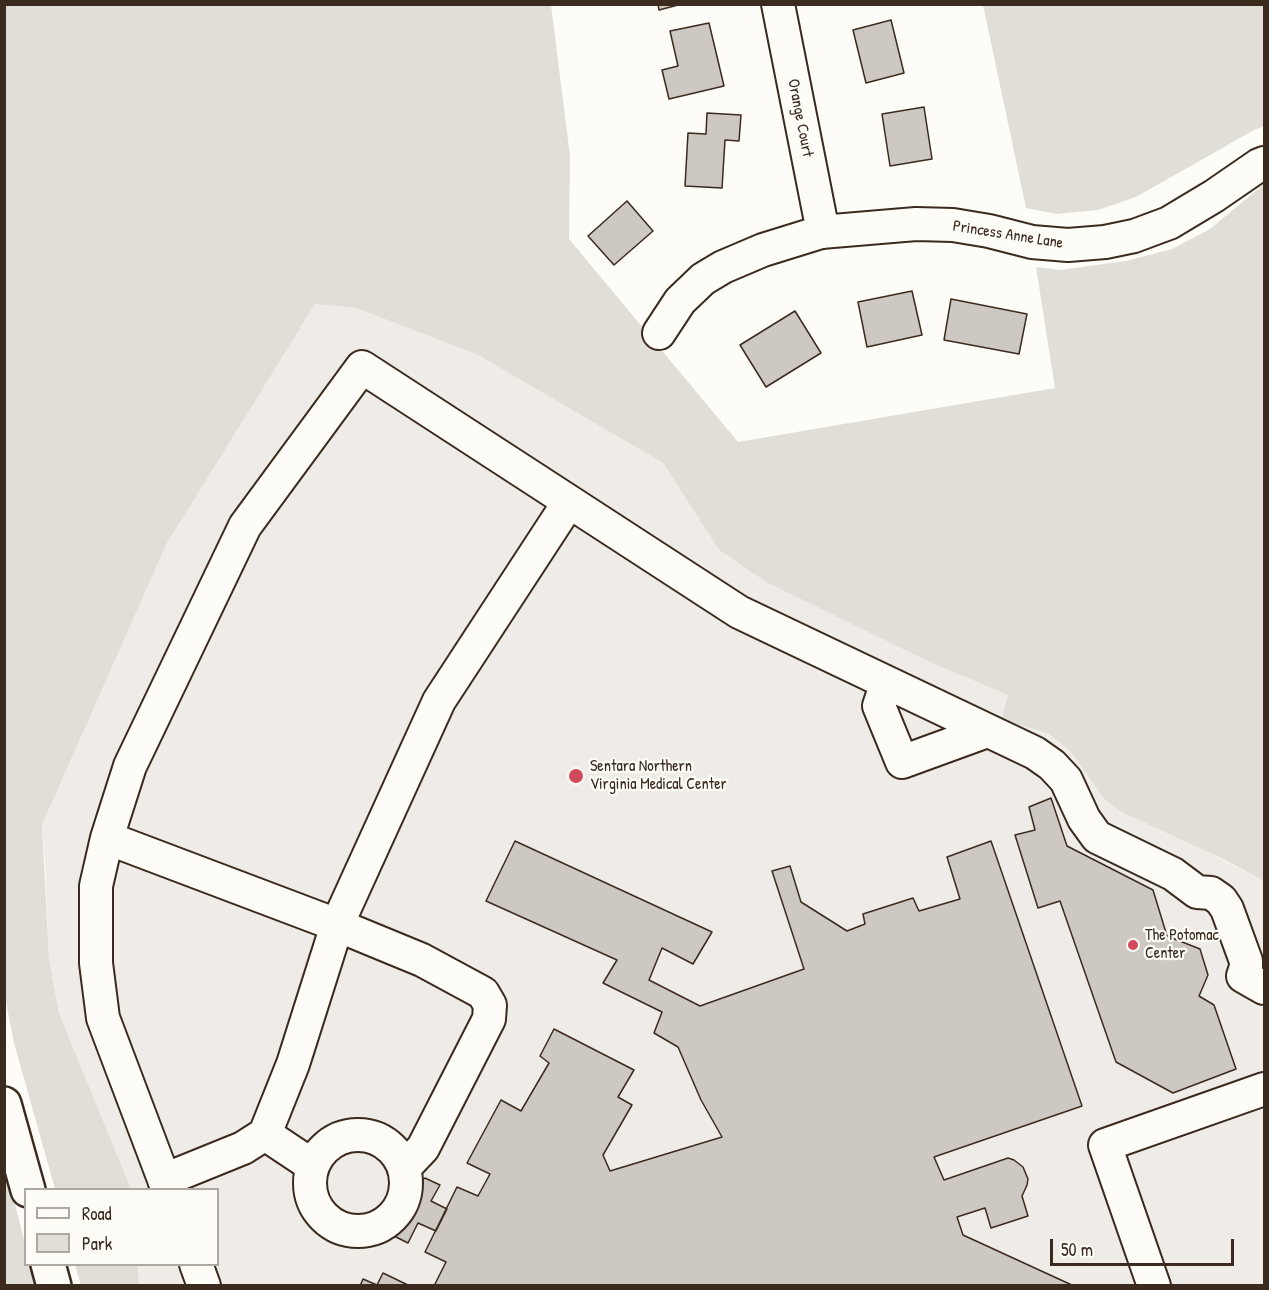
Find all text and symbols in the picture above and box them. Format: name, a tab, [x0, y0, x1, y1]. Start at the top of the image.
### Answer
street label: Orange Court	[783, 77, 817, 159]
street label: Princess Anne Lane	[951, 217, 1065, 253]
place label: Sentara Northern Virginia Medical Center	[590, 757, 727, 795]
marker: Sentara Northern Virginia Medical Center	[567, 767, 585, 785]
place label: The Potomac Center	[1145, 926, 1219, 964]
marker: The Potomac Center	[1126, 938, 1140, 952]
legend	[24, 1188, 219, 1266]
text: Road	[82, 1201, 112, 1226]
scale bar	[1053, 1227, 1238, 1265]
text: Park	[82, 1231, 112, 1256]
text: 50 m	[1061, 1237, 1093, 1262]

